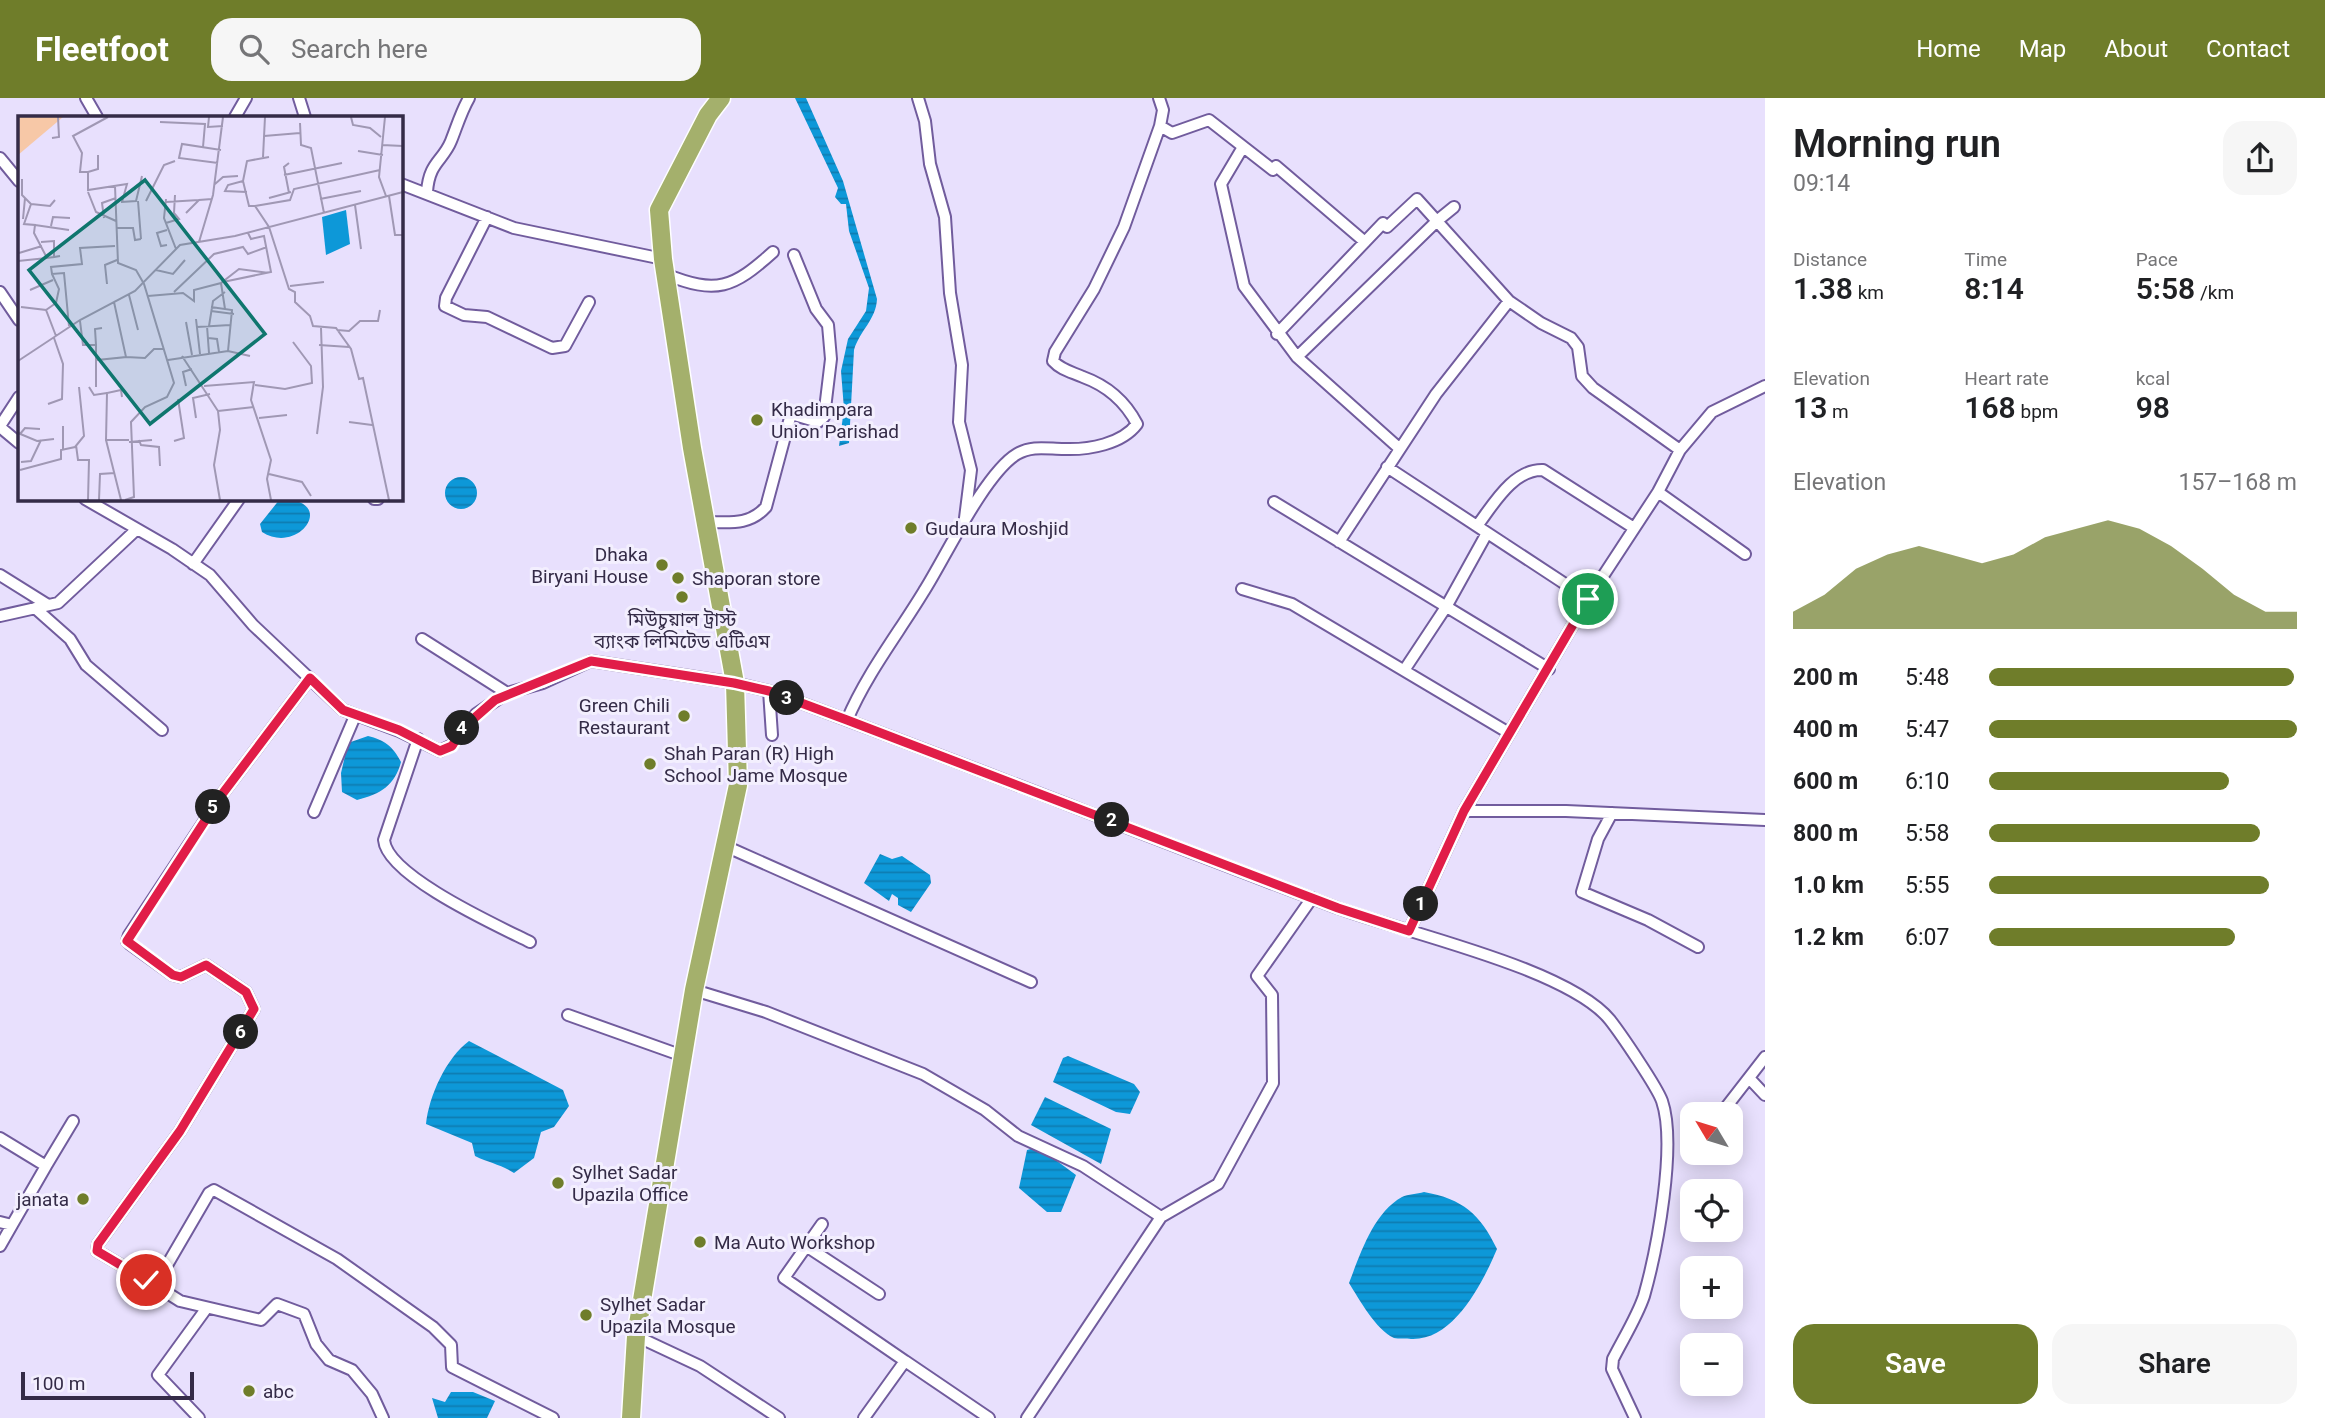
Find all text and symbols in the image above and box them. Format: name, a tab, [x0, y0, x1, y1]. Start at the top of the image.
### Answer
search box	[211, 18, 701, 81]
text: Fleetfoot	[35, 30, 169, 69]
icon: search	[235, 30, 273, 68]
text: Search here	[291, 34, 428, 64]
text: Home	[1916, 35, 1981, 63]
text: Map	[2019, 35, 2066, 63]
text: About	[2104, 35, 2168, 63]
text: Contact	[2206, 35, 2290, 63]
inset map	[18, 116, 402, 500]
button: share	[2223, 121, 2297, 195]
text: Morning run	[1793, 122, 2001, 166]
text: 09:14	[1793, 170, 1850, 197]
text: Distance	[1793, 248, 1867, 271]
text: Time	[1964, 248, 2007, 271]
text: Pace	[2136, 248, 2178, 271]
text: 1.38	[1793, 271, 1853, 306]
text: 8:14	[1964, 271, 2024, 306]
text: 5:58	[2136, 271, 2195, 306]
text: km	[1853, 281, 1884, 304]
text: /km	[2195, 281, 2234, 304]
text: Elevation	[1793, 367, 1870, 390]
text: Heart rate	[1964, 367, 2049, 390]
text: kcal	[2136, 367, 2170, 390]
text: 13	[1793, 390, 1827, 425]
text: 168	[1964, 390, 2016, 425]
text: 98	[2136, 390, 2170, 425]
place label: Khadimpara Union Parishad	[771, 398, 899, 443]
text: m	[1827, 400, 1849, 423]
text: bpm	[2016, 400, 2058, 423]
marker: Khadimpara Union Parishad	[749, 412, 765, 428]
text: Elevation	[1793, 469, 1886, 496]
text: 157–168 m	[2178, 469, 2297, 496]
place label: Gudaura Moshjid	[925, 517, 1069, 540]
marker: Gudaura Moshjid	[903, 520, 919, 536]
place label: Dhaka Biryani House	[531, 543, 648, 588]
marker: Dhaka Biryani House	[654, 557, 670, 573]
place label: Shaporan store	[692, 567, 820, 590]
pin	[1558, 569, 1618, 629]
marker: Shaporan store	[670, 570, 686, 586]
icon: arrive	[1569, 580, 1607, 618]
marker: মিউচুয়াল ট্রাস্ট ব্যাংক লিমিটেড এটিএম	[674, 589, 690, 605]
place label: মিউচুয়াল ট্রাস্ট ব্যাংক লিমিটেড এটিএম	[593, 608, 770, 653]
text: 200 m	[1793, 664, 1858, 691]
text: 5:48	[1905, 664, 1949, 691]
pin: 3	[770, 680, 804, 716]
text: 3	[781, 686, 792, 709]
place label: Green Chili Restaurant	[578, 694, 670, 739]
marker: Green Chili Restaurant	[676, 708, 692, 724]
pin: 4	[444, 710, 480, 746]
text: 4	[456, 716, 467, 739]
text: 400 m	[1793, 716, 1858, 743]
text: 5:47	[1905, 716, 1949, 743]
place label: Shah Paran (R) High School Jame Mosque	[664, 742, 848, 787]
marker: Shah Paran (R) High School Jame Mosque	[642, 756, 658, 772]
text: 600 m	[1793, 768, 1858, 795]
text: 6:10	[1905, 768, 1949, 795]
pin: 5	[196, 790, 230, 824]
text: 5	[207, 795, 218, 818]
pin: 2	[1094, 802, 1130, 838]
text: 2	[1106, 808, 1117, 831]
text: 800 m	[1793, 820, 1858, 847]
text: 5:58	[1905, 820, 1949, 847]
text: 1.0 km	[1793, 872, 1864, 899]
text: 5:55	[1905, 872, 1949, 899]
pin: 1	[1404, 886, 1438, 922]
text: 1	[1415, 892, 1426, 915]
text: 1.2 km	[1793, 924, 1864, 951]
text: 6:07	[1905, 924, 1949, 951]
pin: 6	[224, 1014, 258, 1049]
text: 6	[235, 1020, 246, 1043]
north arrow	[1680, 1102, 1743, 1166]
map controls	[1680, 1102, 1743, 1396]
place label: Sylhet Sadar Upazila Office	[572, 1161, 688, 1206]
marker: Sylhet Sadar Upazila Office	[550, 1175, 566, 1191]
button: locate	[1680, 1179, 1743, 1242]
place label: janata	[16, 1188, 69, 1211]
marker: janata	[75, 1191, 91, 1207]
place label: Ma Auto Workshop	[714, 1231, 875, 1254]
marker: Ma Auto Workshop	[692, 1234, 708, 1250]
pin	[116, 1250, 176, 1310]
button: +	[1680, 1256, 1743, 1319]
icon: check	[127, 1261, 165, 1299]
place label: Sylhet Sadar Upazila Mosque	[600, 1293, 736, 1338]
marker: Sylhet Sadar Upazila Mosque	[578, 1307, 594, 1323]
button: Save	[1793, 1324, 2038, 1404]
button: Share	[2052, 1324, 2297, 1404]
button: −	[1680, 1333, 1743, 1396]
scale bar	[21, 1369, 194, 1401]
text: 100 m	[32, 1372, 85, 1395]
place label: abc	[263, 1380, 294, 1403]
marker: abc	[241, 1383, 257, 1399]

